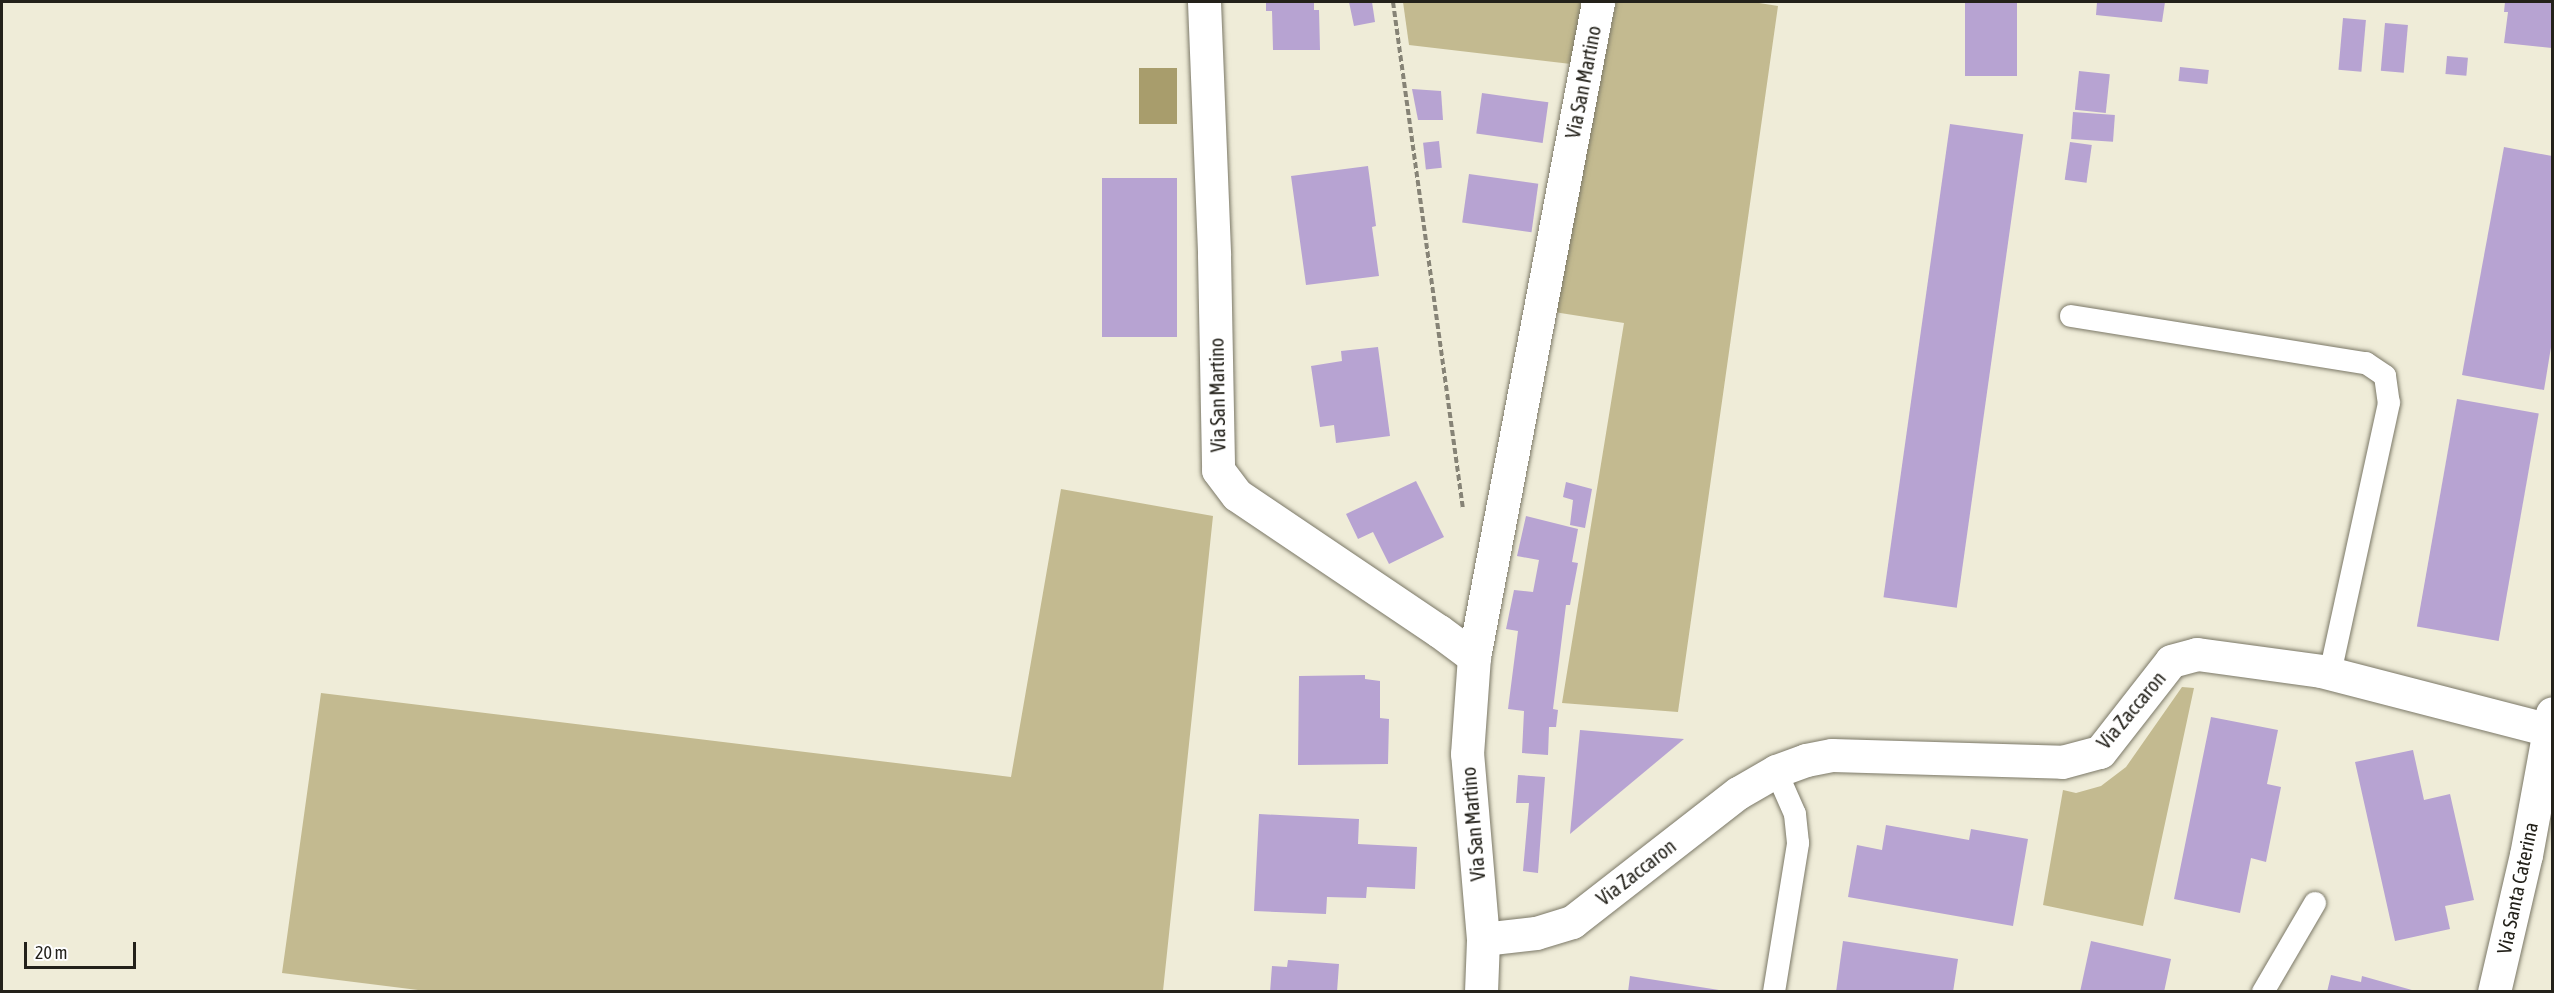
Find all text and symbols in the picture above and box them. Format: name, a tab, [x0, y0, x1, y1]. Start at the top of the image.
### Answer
street label: Via San Martino	[1560, 24, 1606, 140]
street label: Via San Martino	[1204, 338, 1230, 452]
street label: Via Zaccaron	[2092, 666, 2170, 754]
street label: Via San Martino	[1456, 766, 1490, 882]
street label: Via Santa Caterina	[2491, 820, 2543, 956]
street label: Via Zaccaron	[1592, 834, 1680, 910]
scale bar	[27, 930, 140, 968]
text: 20 m	[35, 942, 67, 963]

